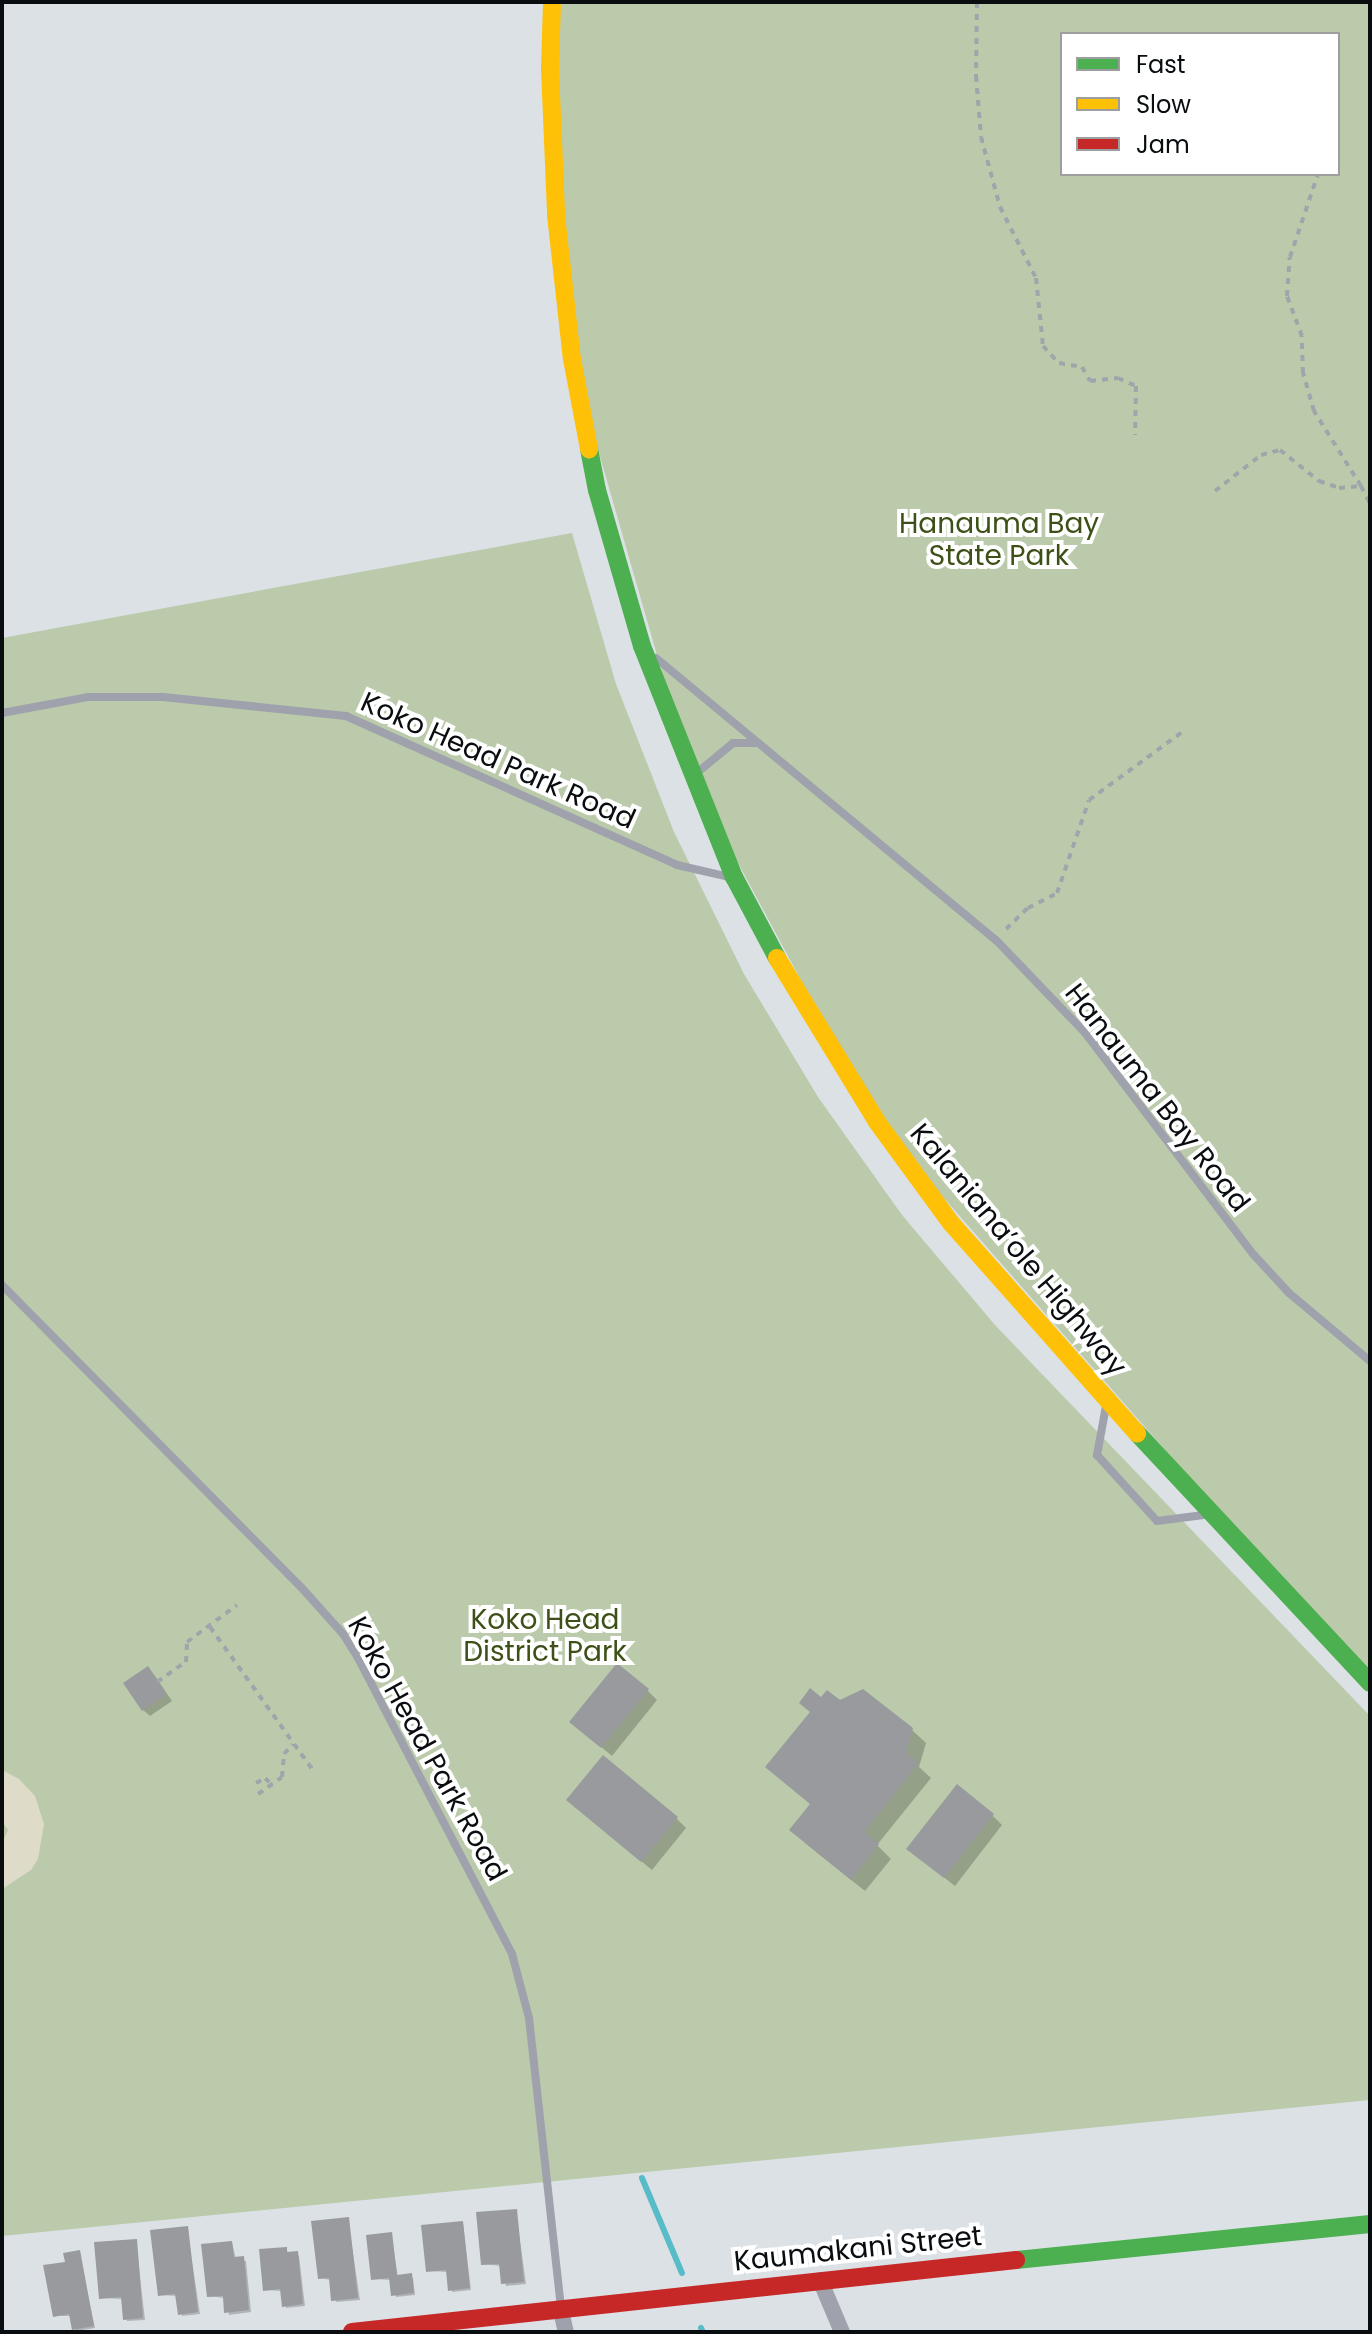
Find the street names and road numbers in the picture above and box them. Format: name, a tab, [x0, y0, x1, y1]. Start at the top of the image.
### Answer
street label: Koko Head Park Road	[356, 685, 640, 837]
street label: Hanauma Bay Road	[1057, 977, 1257, 1219]
street label: Kalaniana’ole Highway	[903, 1117, 1133, 1383]
street label: Koko Head Park Road	[340, 1611, 514, 1887]
street label: Kaumakani Street	[732, 2219, 984, 2279]

